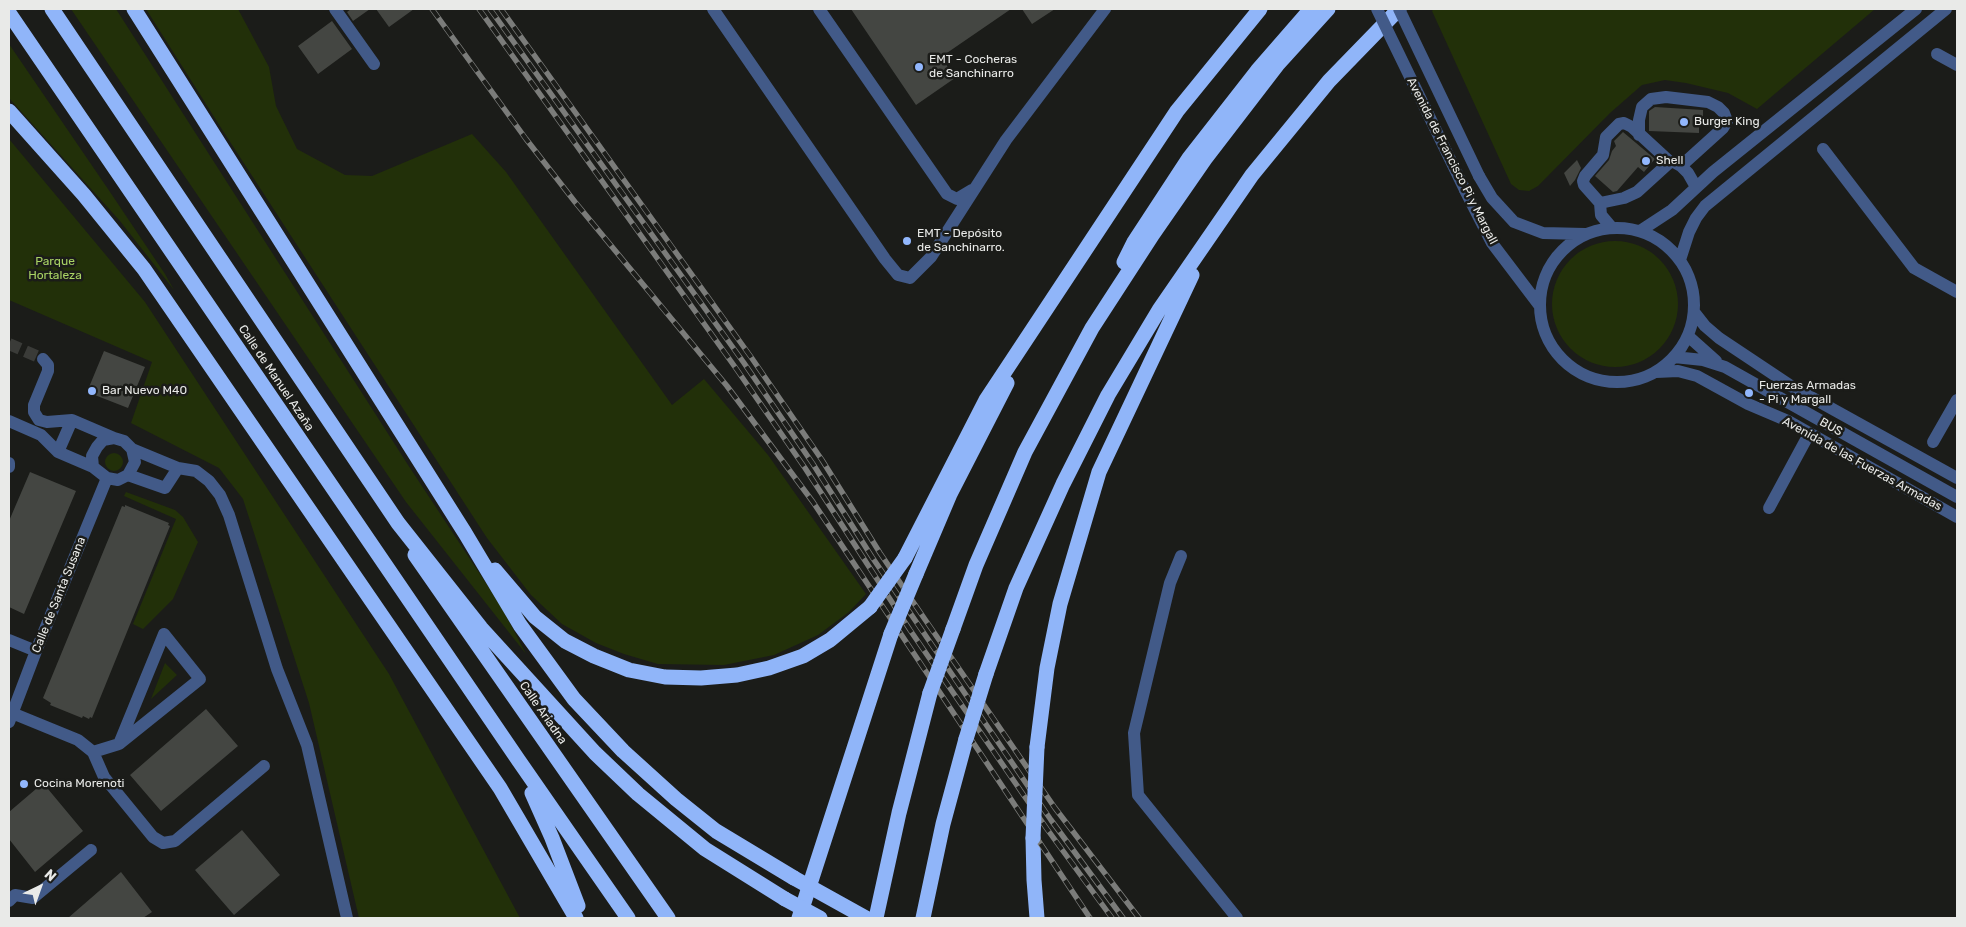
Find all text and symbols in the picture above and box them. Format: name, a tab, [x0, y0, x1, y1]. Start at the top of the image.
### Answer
place label: EMT - Cocheras de Sanchinarro	[929, 53, 1017, 81]
marker: EMT - Cocheras de Sanchinarro	[913, 61, 925, 73]
street label: Avenida de Francisco Pi y Margall	[1404, 75, 1500, 247]
place label: Burger King	[1694, 115, 1760, 129]
marker: Burger King	[1678, 116, 1690, 128]
place label: Shell	[1656, 154, 1683, 168]
marker: Shell	[1640, 155, 1652, 167]
place label: EMT - Depósito de Sanchinarro.	[917, 227, 1005, 255]
marker: EMT - Depósito de Sanchinarro.	[901, 235, 913, 247]
park label: Parque Hortaleza	[28, 255, 82, 283]
street label: Calle de Manuel Azaña	[235, 322, 317, 434]
place label: Fuerzas Armadas - Pi y Margall	[1759, 379, 1856, 407]
place label: Bar Nuevo M40	[102, 384, 187, 398]
marker: Bar Nuevo M40	[86, 385, 98, 397]
marker: Fuerzas Armadas - Pi y Margall	[1743, 387, 1755, 399]
street label: Avenida de las Fuerzas Armadas	[1780, 414, 1944, 514]
street label: BUS	[1817, 415, 1845, 439]
street label: Calle de Santa Susana	[29, 535, 89, 655]
street label: Calle Ariadna	[516, 679, 570, 747]
place label: Cocina Morenoti	[34, 777, 125, 791]
marker: Cocina Morenoti	[18, 778, 30, 790]
north arrow	[15, 862, 65, 912]
text: N	[41, 866, 60, 885]

